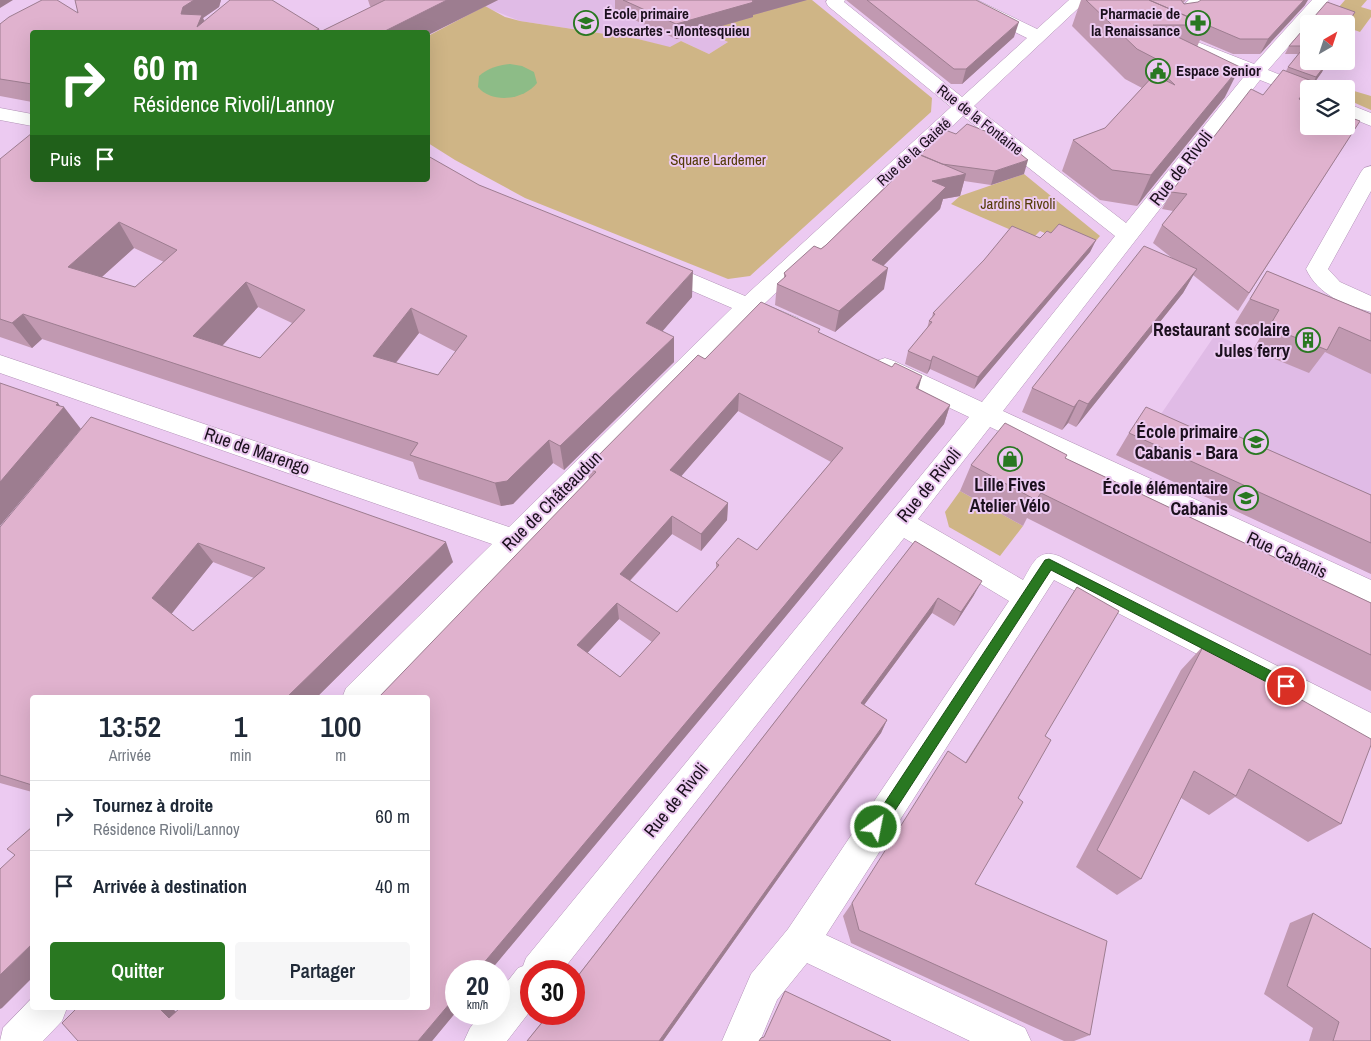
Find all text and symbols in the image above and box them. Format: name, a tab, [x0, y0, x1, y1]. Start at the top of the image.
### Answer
place label: École primaire Descartes - Montesquieu	[604, 3, 750, 41]
place label: Pharmacie de la Renaissance	[1091, 3, 1180, 41]
school or university icon: École primaire Descartes - Montesquieu	[573, 10, 599, 36]
pharmacy icon: Pharmacie de la Renaissance	[1185, 10, 1211, 36]
north arrow	[1300, 15, 1355, 70]
map controls	[1300, 15, 1355, 135]
text: 60 m	[133, 44, 198, 91]
icon: right	[50, 50, 115, 115]
public building icon: Espace Senior	[1145, 58, 1171, 84]
place label: Espace Senior	[1176, 60, 1261, 81]
street label: Rue de la Fontaine	[933, 79, 1028, 160]
button: layers	[1300, 80, 1355, 135]
text: Résidence Rivoli/Lannoy	[133, 89, 335, 119]
street label: Rue de la Gaieté	[872, 113, 955, 191]
street label: Rue de Rivoli	[1143, 125, 1218, 211]
icon: arrive	[91, 145, 119, 173]
text: Puis	[50, 146, 81, 172]
park label: Square Lardemer	[670, 149, 766, 170]
park label: Jardins Rivoli	[980, 193, 1056, 214]
place label: Restaurant scolaire Jules ferry	[1153, 317, 1291, 363]
building icon: Restaurant scolaire Jules ferry	[1295, 327, 1321, 353]
place label: École primaire Cabanis - Bara	[1135, 419, 1239, 465]
street label: Rue de Marengo	[201, 421, 313, 480]
school or university icon: École primaire Cabanis - Bara	[1243, 429, 1269, 455]
street label: Rue de Rivoli	[891, 442, 966, 527]
street label: Rue de Châteaudun	[496, 445, 607, 556]
shop icon: Lille Fives Atelier Vélo	[997, 446, 1023, 472]
place label: Lille Fives Atelier Vélo	[970, 472, 1050, 518]
place label: École élémentaire Cabanis	[1102, 475, 1228, 521]
school or university icon: École élémentaire Cabanis	[1233, 485, 1259, 511]
street label: Rue Cabanis	[1243, 525, 1332, 584]
pin	[1265, 665, 1307, 707]
icon: arrive	[1272, 672, 1300, 700]
text: 13:52	[99, 706, 161, 746]
text: 1	[234, 706, 248, 746]
text: 100	[320, 706, 361, 746]
text: Arrivée	[109, 744, 151, 766]
text: min	[230, 744, 252, 766]
text: m	[335, 744, 346, 766]
street label: Rue de Rivoli	[638, 757, 713, 842]
text: Tournez à droite	[93, 792, 213, 818]
position arrow	[849, 800, 901, 852]
icon: right	[50, 802, 78, 830]
text: 60 m	[375, 803, 410, 829]
text: Résidence Rivoli/Lannoy	[93, 818, 240, 840]
icon: arrive	[50, 872, 78, 900]
text: Arrivée à destination	[93, 873, 247, 899]
text: 40 m	[375, 873, 410, 899]
button: Quitter	[50, 942, 225, 1000]
button: Partager	[235, 942, 410, 1000]
speed limit sign: 30	[520, 960, 585, 1025]
text: 20	[466, 969, 489, 1003]
text: km/h	[467, 997, 488, 1013]

